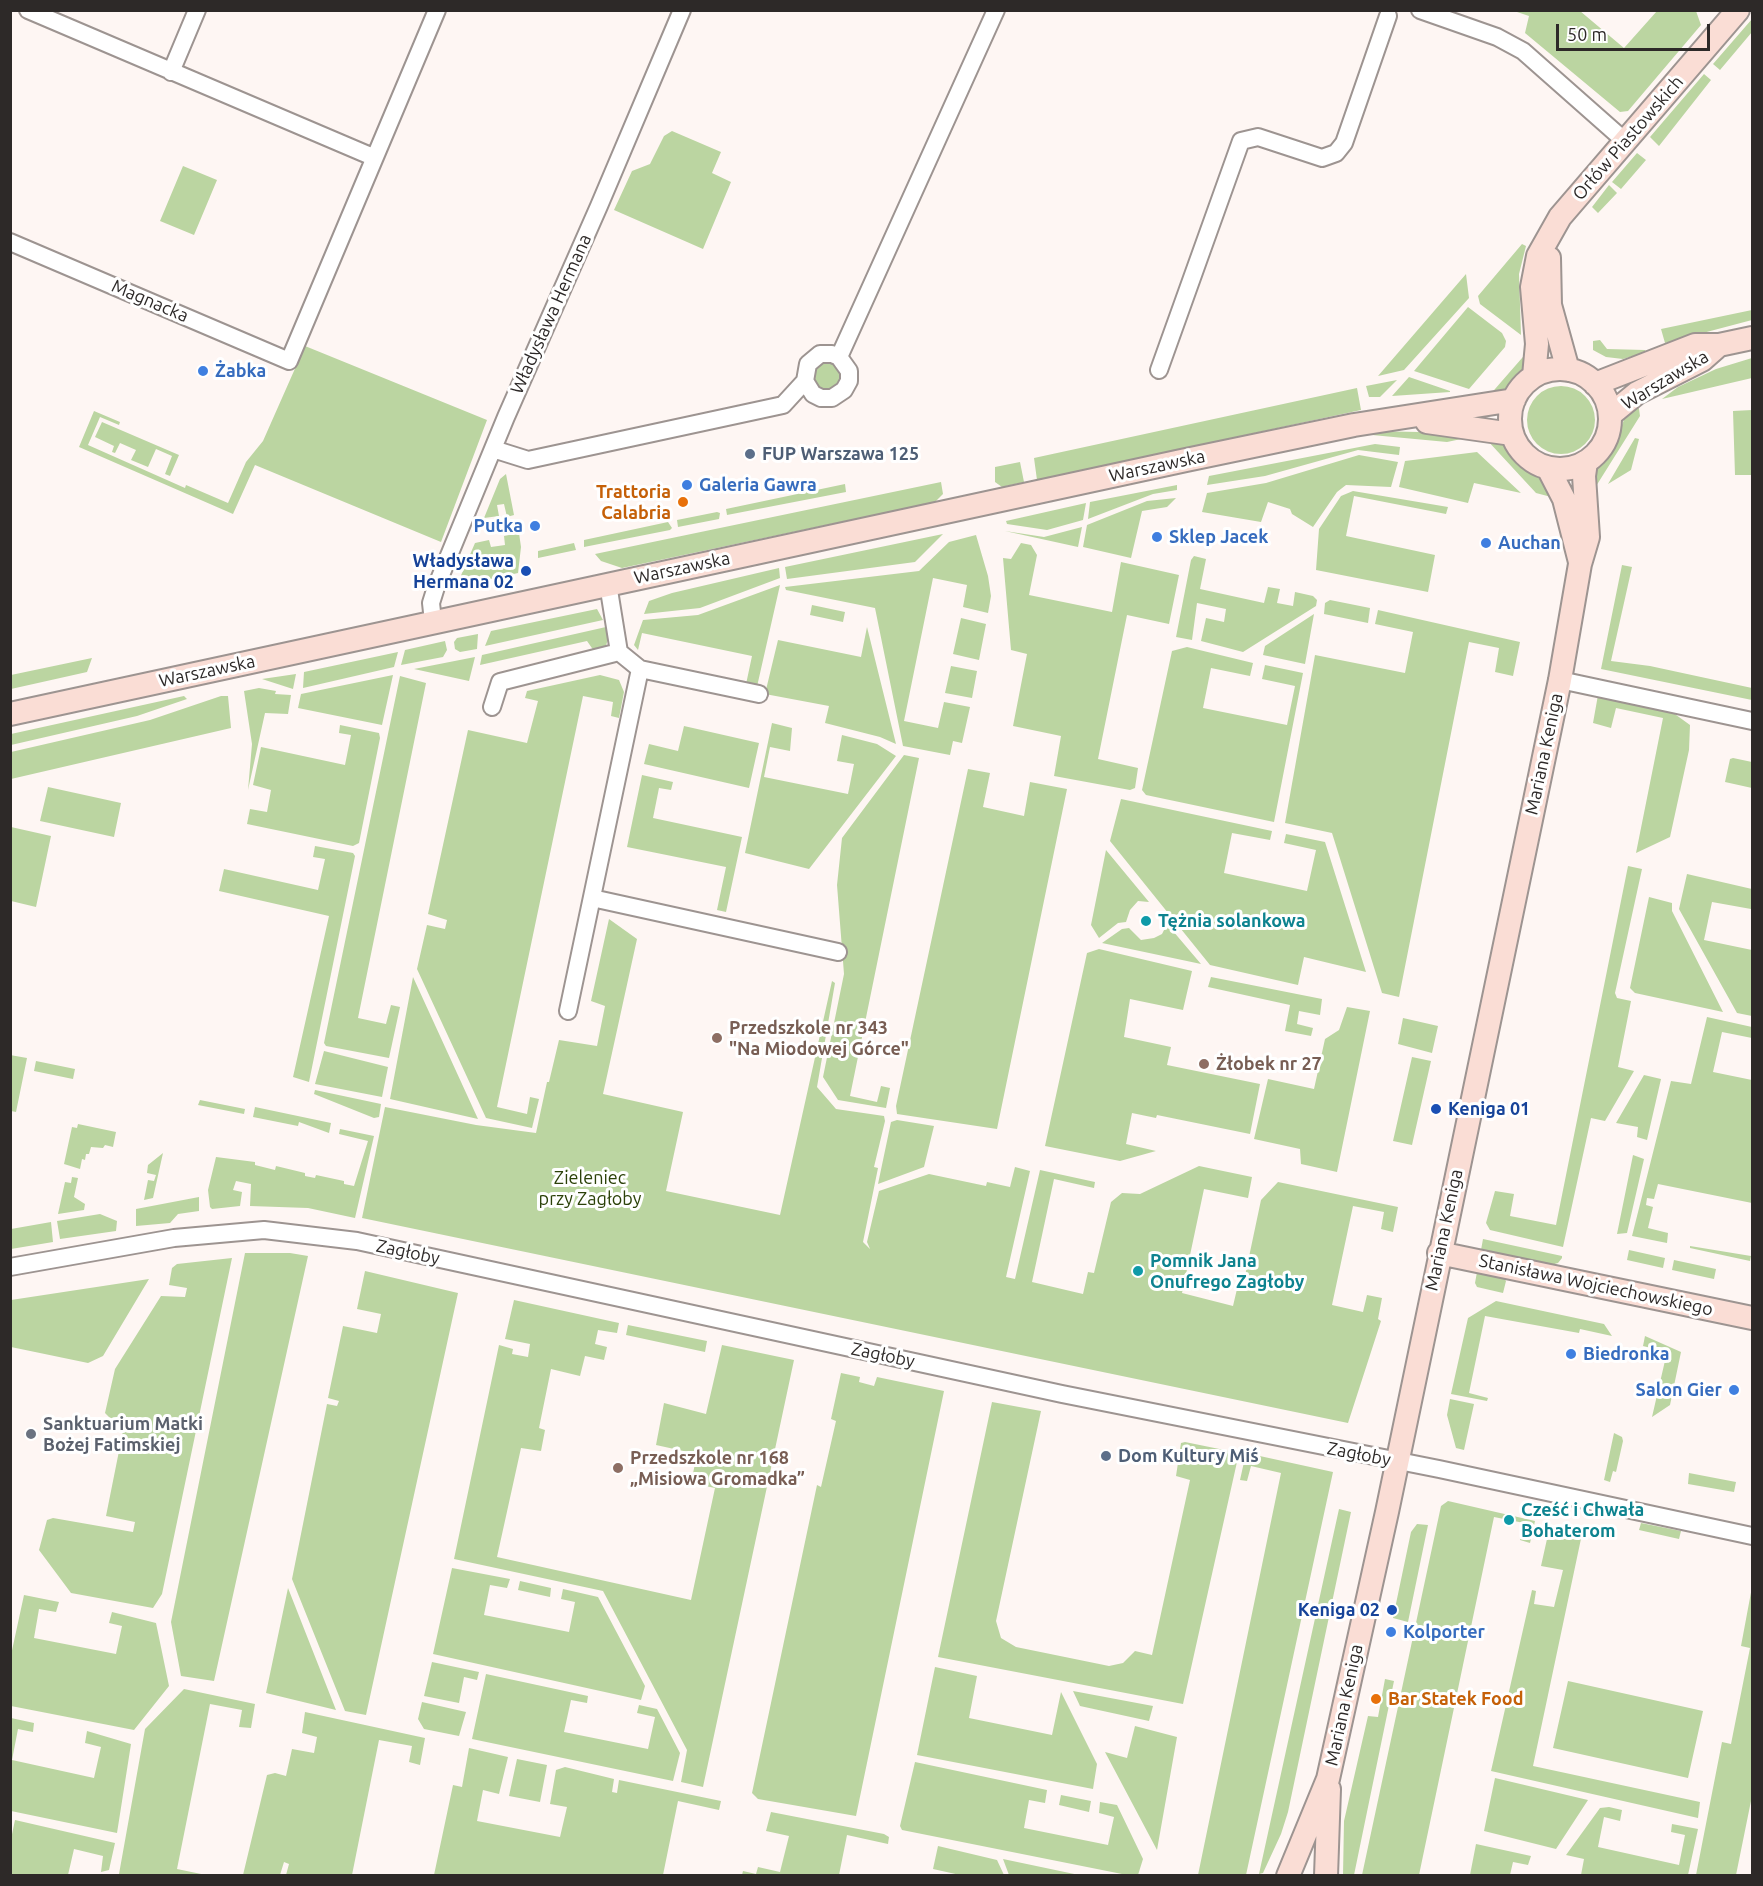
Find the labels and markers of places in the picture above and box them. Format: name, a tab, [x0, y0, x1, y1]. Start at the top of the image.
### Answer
place label: Żabka	[215, 360, 266, 382]
marker: Żabka	[196, 364, 210, 378]
place label: FUP Warszawa 125	[762, 443, 919, 465]
marker: FUP Warszawa 125	[743, 447, 757, 461]
place label: Galeria Gawra	[699, 474, 817, 496]
marker: Galeria Gawra	[680, 478, 694, 492]
place label: Trattoria Calabria	[596, 481, 671, 524]
marker: Trattoria Calabria	[676, 495, 690, 509]
place label: Putka	[474, 515, 523, 537]
marker: Putka	[528, 519, 542, 533]
place label: Sklep Jacek	[1169, 526, 1268, 548]
marker: Sklep Jacek	[1150, 530, 1164, 544]
place label: Auchan	[1498, 532, 1561, 554]
marker: Auchan	[1479, 536, 1493, 550]
place label: Władysława Hermana 02	[412, 550, 514, 592]
marker: Władysława Hermana 02	[519, 564, 533, 578]
place label: Tężnia solankowa	[1158, 910, 1306, 932]
marker: Tężnia solankowa	[1139, 914, 1153, 928]
place label: Przedszkole nr 343 "Na Miodowej Górce"	[729, 1017, 909, 1060]
marker: Przedszkole nr 343 "Na Miodowej Górce"	[710, 1031, 724, 1045]
place label: Żłobek nr 27	[1216, 1053, 1322, 1075]
marker: Żłobek nr 27	[1197, 1057, 1211, 1071]
place label: Keniga 01	[1448, 1098, 1530, 1120]
marker: Keniga 01	[1429, 1102, 1443, 1116]
place label: Pomnik Jana Onufrego Zagłoby	[1150, 1250, 1304, 1292]
marker: Pomnik Jana Onufrego Zagłoby	[1131, 1264, 1145, 1278]
place label: Biedronka	[1583, 1343, 1669, 1365]
marker: Biedronka	[1564, 1347, 1578, 1361]
place label: Salon Gier	[1636, 1379, 1722, 1401]
marker: Salon Gier	[1727, 1383, 1741, 1397]
place label: Sanktuarium Matki Bożej Fatimskiej	[43, 1413, 203, 1456]
marker: Sanktuarium Matki Bożej Fatimskiej	[24, 1427, 38, 1441]
place label: Dom Kultury Miś	[1118, 1445, 1259, 1467]
place label: Przedszkole nr 168 „Misiowa Gromadka”	[630, 1447, 805, 1490]
marker: Dom Kultury Miś	[1099, 1449, 1113, 1463]
marker: Przedszkole nr 168 „Misiowa Gromadka”	[611, 1461, 625, 1475]
place label: Cześć i Chwała Bohaterom	[1521, 1499, 1644, 1541]
marker: Cześć i Chwała Bohaterom	[1502, 1513, 1516, 1527]
place label: Keniga 02	[1298, 1599, 1380, 1621]
marker: Keniga 02	[1385, 1603, 1399, 1617]
place label: Kolporter	[1403, 1621, 1485, 1643]
marker: Kolporter	[1384, 1625, 1398, 1639]
place label: Bar Statek Food	[1388, 1688, 1523, 1710]
marker: Bar Statek Food	[1369, 1692, 1383, 1706]

